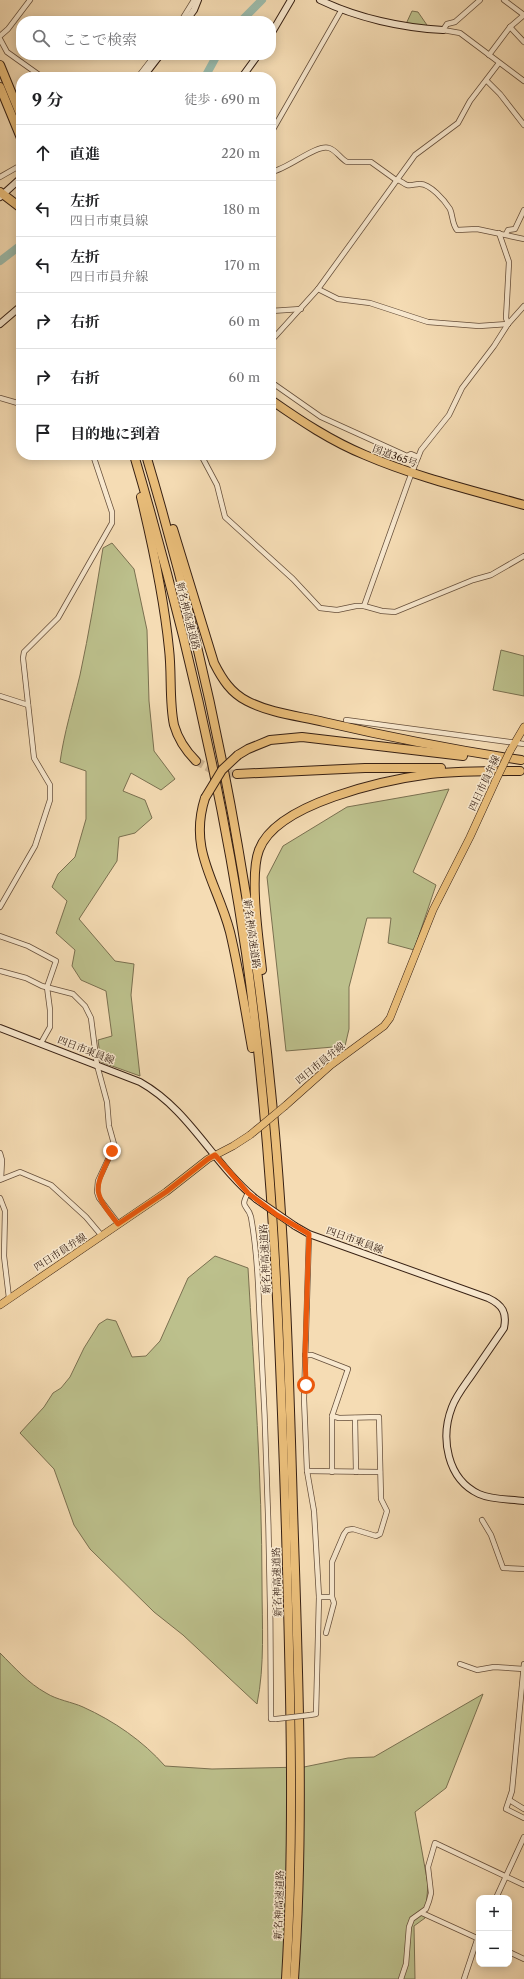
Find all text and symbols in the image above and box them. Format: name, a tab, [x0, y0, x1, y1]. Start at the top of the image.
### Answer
search box	[16, 16, 276, 60]
icon: search	[30, 27, 52, 49]
text: ここで検索	[62, 30, 137, 49]
text: 9 分	[32, 90, 63, 110]
text: 徒歩 · 690 m	[184, 91, 260, 107]
icon: ahead	[32, 142, 54, 164]
text: 直進	[70, 144, 100, 163]
text: 220 m	[221, 145, 260, 161]
text: 左折	[70, 191, 100, 210]
icon: left	[32, 198, 54, 220]
text: 180 m	[223, 201, 260, 217]
text: 四日市東員線	[70, 212, 148, 228]
text: 左折	[70, 247, 100, 266]
icon: left	[32, 254, 54, 276]
text: 170 m	[224, 257, 260, 273]
text: 四日市員弁線	[70, 268, 148, 284]
icon: right	[32, 310, 54, 332]
text: 右折	[70, 312, 100, 331]
text: 60 m	[229, 313, 260, 329]
icon: right	[32, 366, 54, 388]
text: 右折	[70, 368, 100, 387]
text: 60 m	[229, 369, 260, 385]
icon: arrive	[32, 422, 54, 444]
text: 目的地に到着	[70, 424, 160, 443]
street label: 国道365号	[371, 442, 419, 470]
street label: 新名神高速道路	[173, 580, 203, 652]
street label: 四日市員弁線	[465, 753, 503, 813]
street label: 新名神高速道路	[241, 898, 263, 970]
street label: 四日市東員線	[56, 1033, 116, 1067]
street label: 四日市員弁線	[293, 1039, 347, 1087]
route end	[103, 1142, 121, 1160]
street label: 新名神高速道路	[257, 1224, 273, 1294]
street label: 四日市東員線	[325, 1224, 385, 1256]
street label: 四日市員弁線	[31, 1230, 89, 1274]
route start	[297, 1376, 315, 1394]
street label: 新名神高速道路	[269, 1547, 285, 1617]
street label: 新名神高速道路	[271, 1870, 287, 1940]
map controls	[476, 1895, 512, 1967]
button: +	[476, 1895, 512, 1931]
button: −	[476, 1931, 512, 1967]

